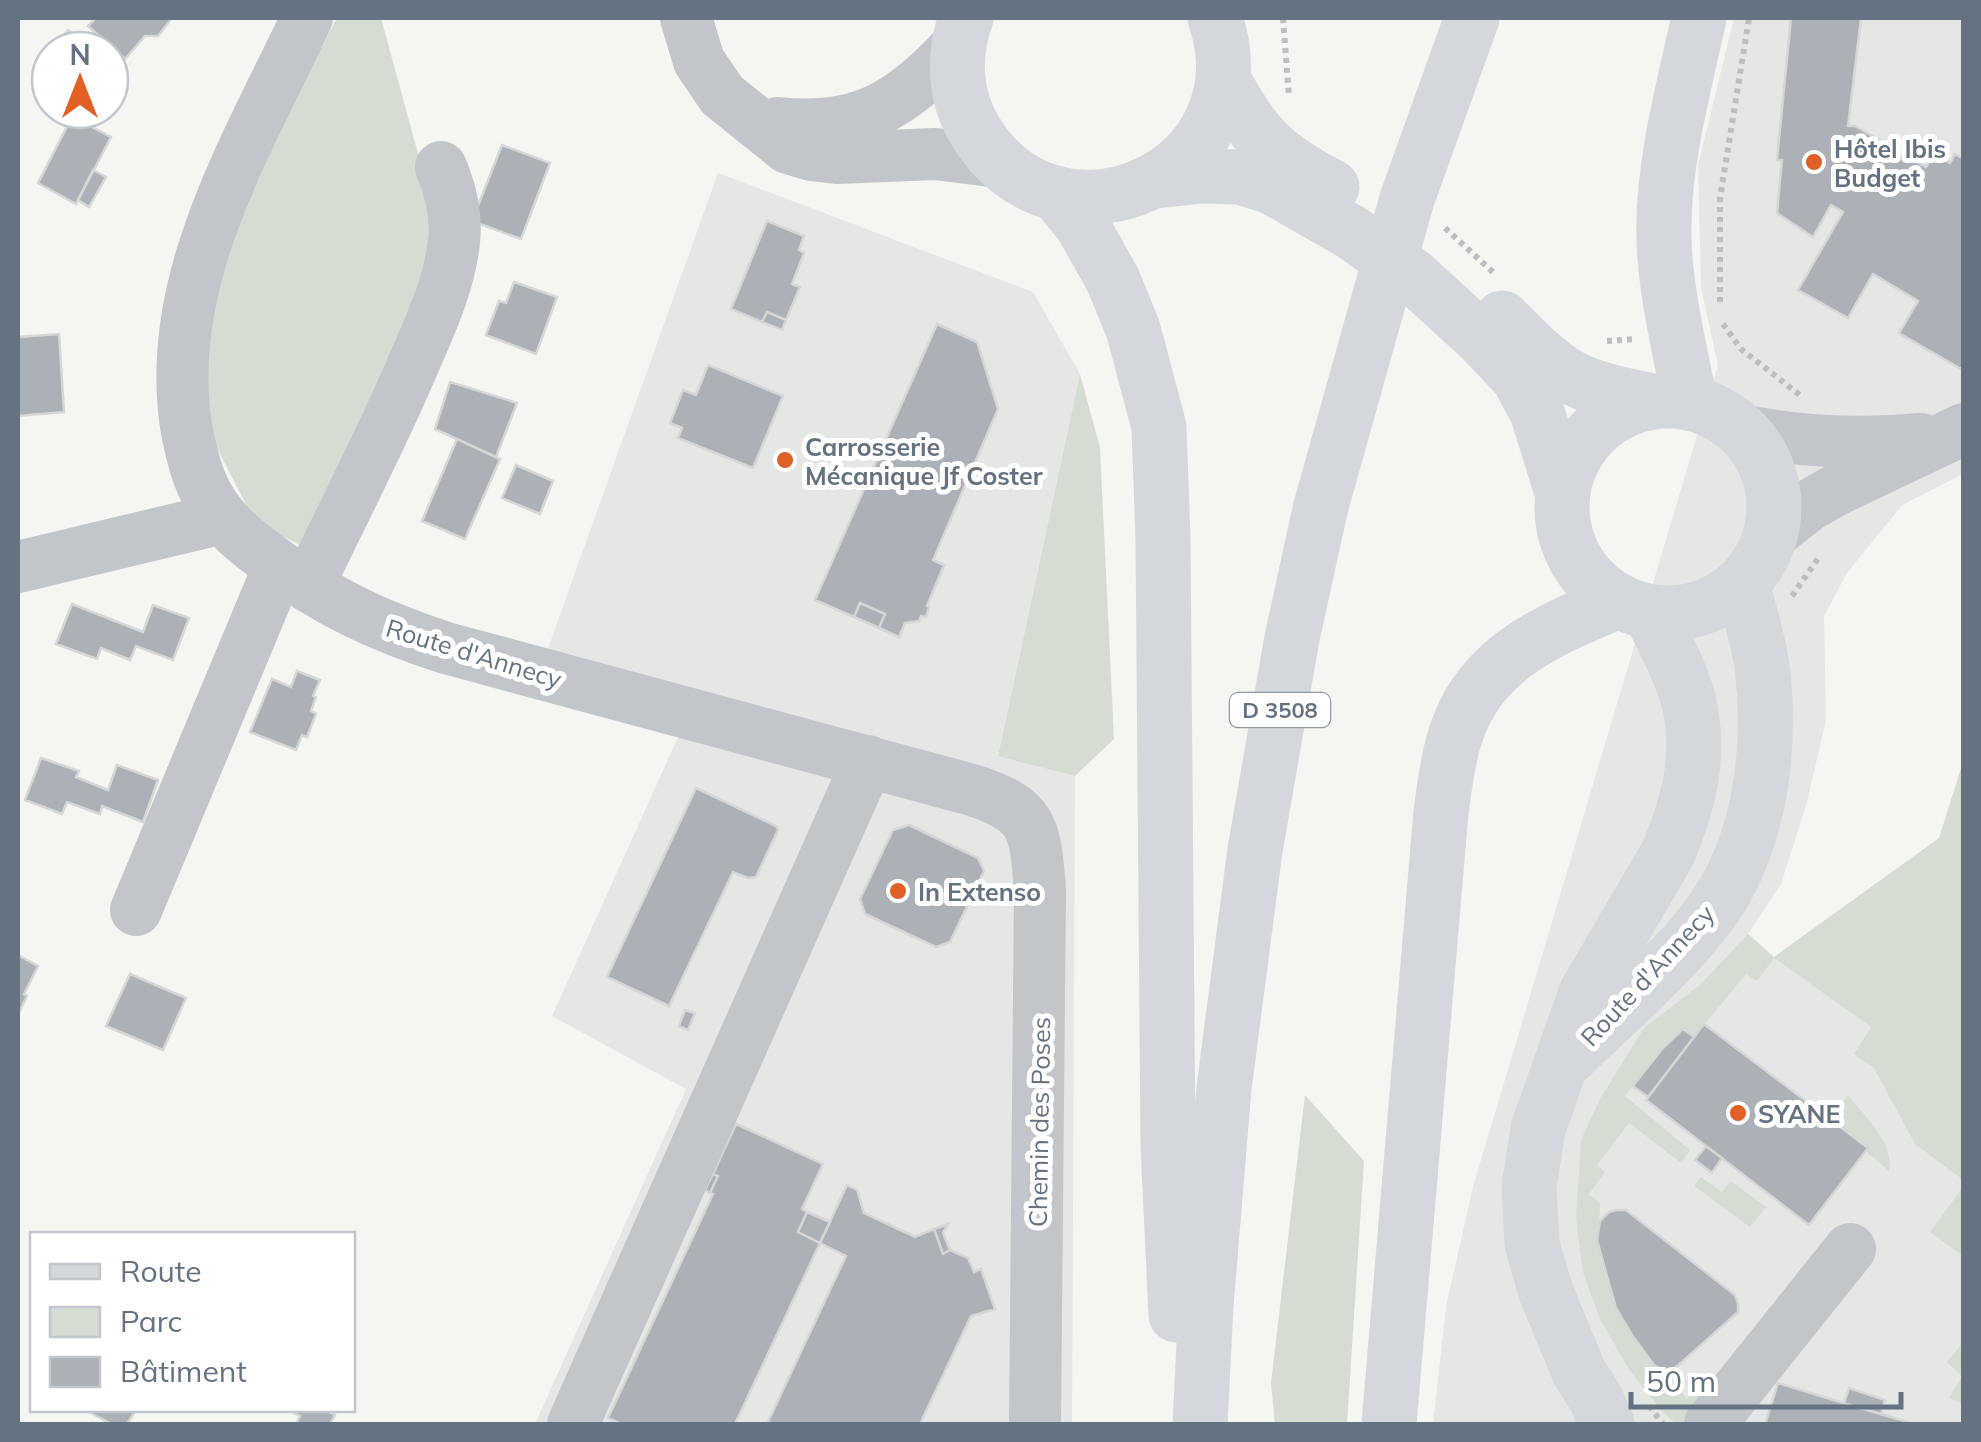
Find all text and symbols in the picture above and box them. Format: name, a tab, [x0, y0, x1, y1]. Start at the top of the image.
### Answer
north arrow	[30, 30, 130, 130]
text: N	[69, 37, 91, 72]
place label: Hôtel Ibis Budget	[1834, 133, 1946, 193]
marker: Hôtel Ibis Budget	[1803, 151, 1825, 173]
place label: Carrosserie Mécanique Jf Coster	[805, 431, 1043, 491]
marker: Carrosserie Mécanique Jf Coster	[774, 449, 796, 471]
street label: Route d'Annecy	[382, 612, 566, 694]
road number: D 3508	[1230, 693, 1330, 727]
place label: In Extenso	[918, 876, 1041, 907]
marker: In Extenso	[887, 880, 909, 902]
street label: Route d'Annecy	[1574, 898, 1720, 1052]
street label: Chemin des Poses	[1022, 1017, 1056, 1227]
place label: SYANE	[1758, 1098, 1840, 1129]
marker: SYANE	[1727, 1102, 1749, 1124]
legend	[30, 1232, 355, 1412]
text: Route	[120, 1252, 202, 1290]
text: Parc	[120, 1302, 182, 1340]
scale bar	[1631, 1347, 1901, 1409]
text: Bâtiment	[120, 1352, 247, 1390]
text: 50 m	[1646, 1362, 1716, 1400]

